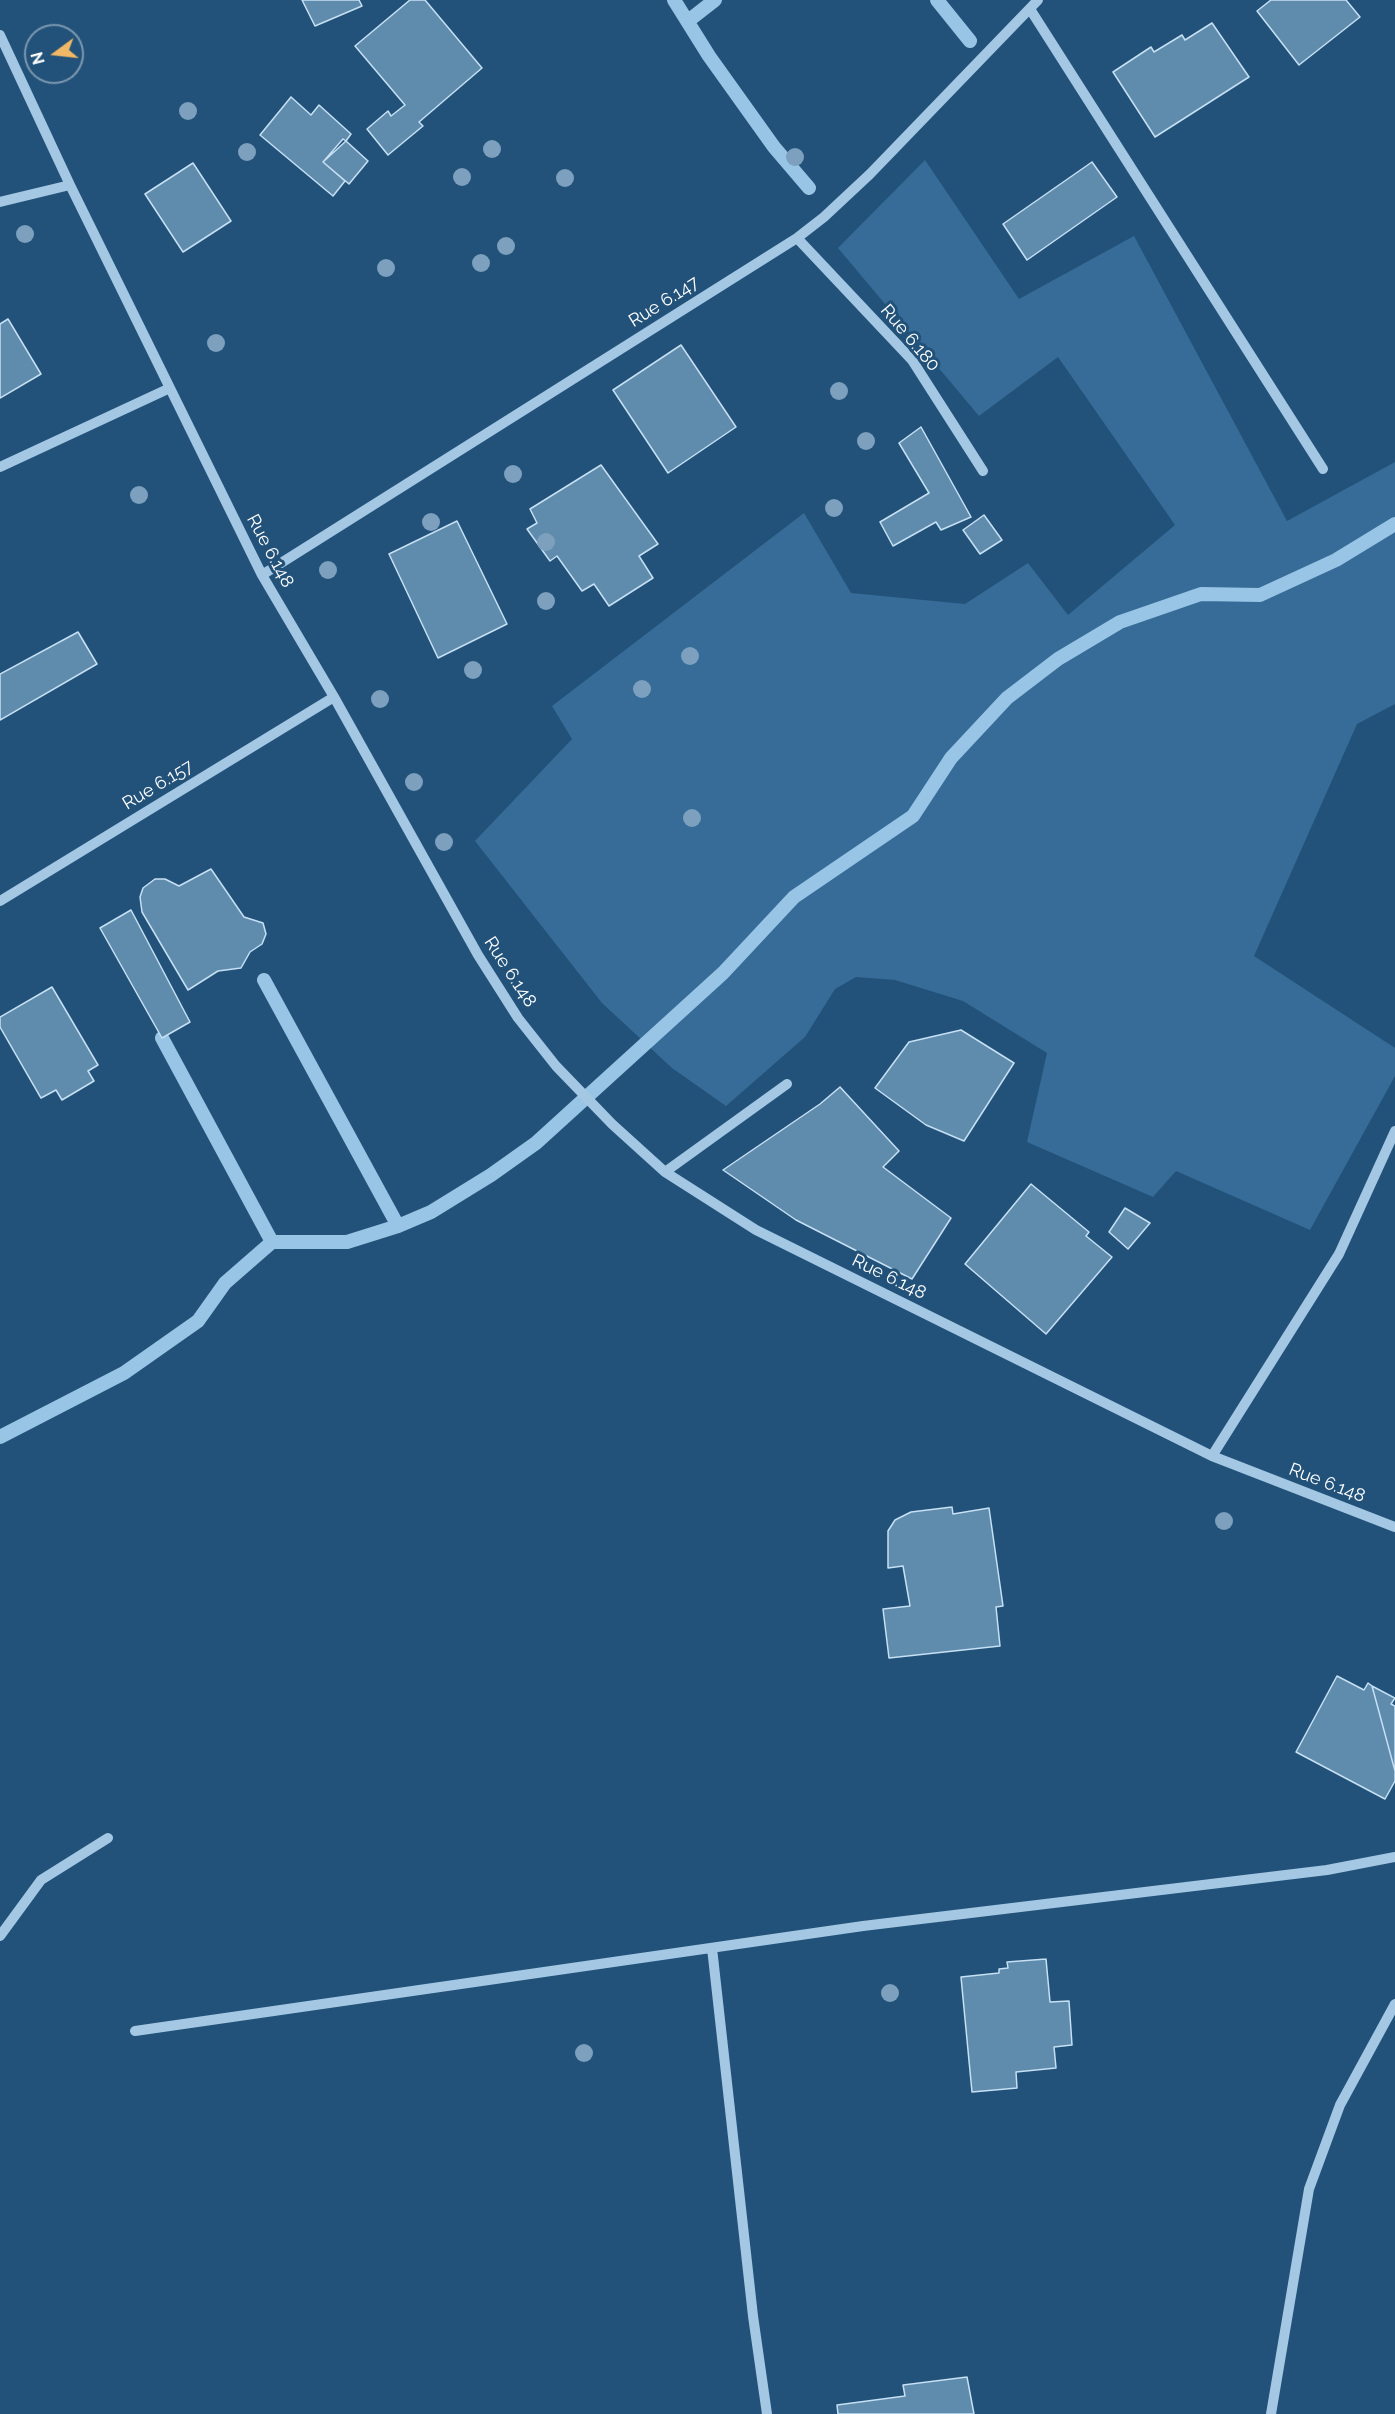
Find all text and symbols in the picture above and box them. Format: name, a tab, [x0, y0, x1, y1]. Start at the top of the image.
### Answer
north arrow	[24, 24, 84, 84]
text: N	[27, 50, 49, 67]
street label: Rue 6.147	[625, 272, 703, 332]
street label: Rue 6.180	[876, 300, 944, 376]
street label: Rue 6.148	[242, 511, 298, 591]
street label: Rue 6.157	[119, 755, 197, 815]
street label: Rue 6.148	[479, 933, 541, 1011]
street label: Rue 6.148	[848, 1250, 930, 1304]
street label: Rue 6.148	[1286, 1459, 1368, 1507]

